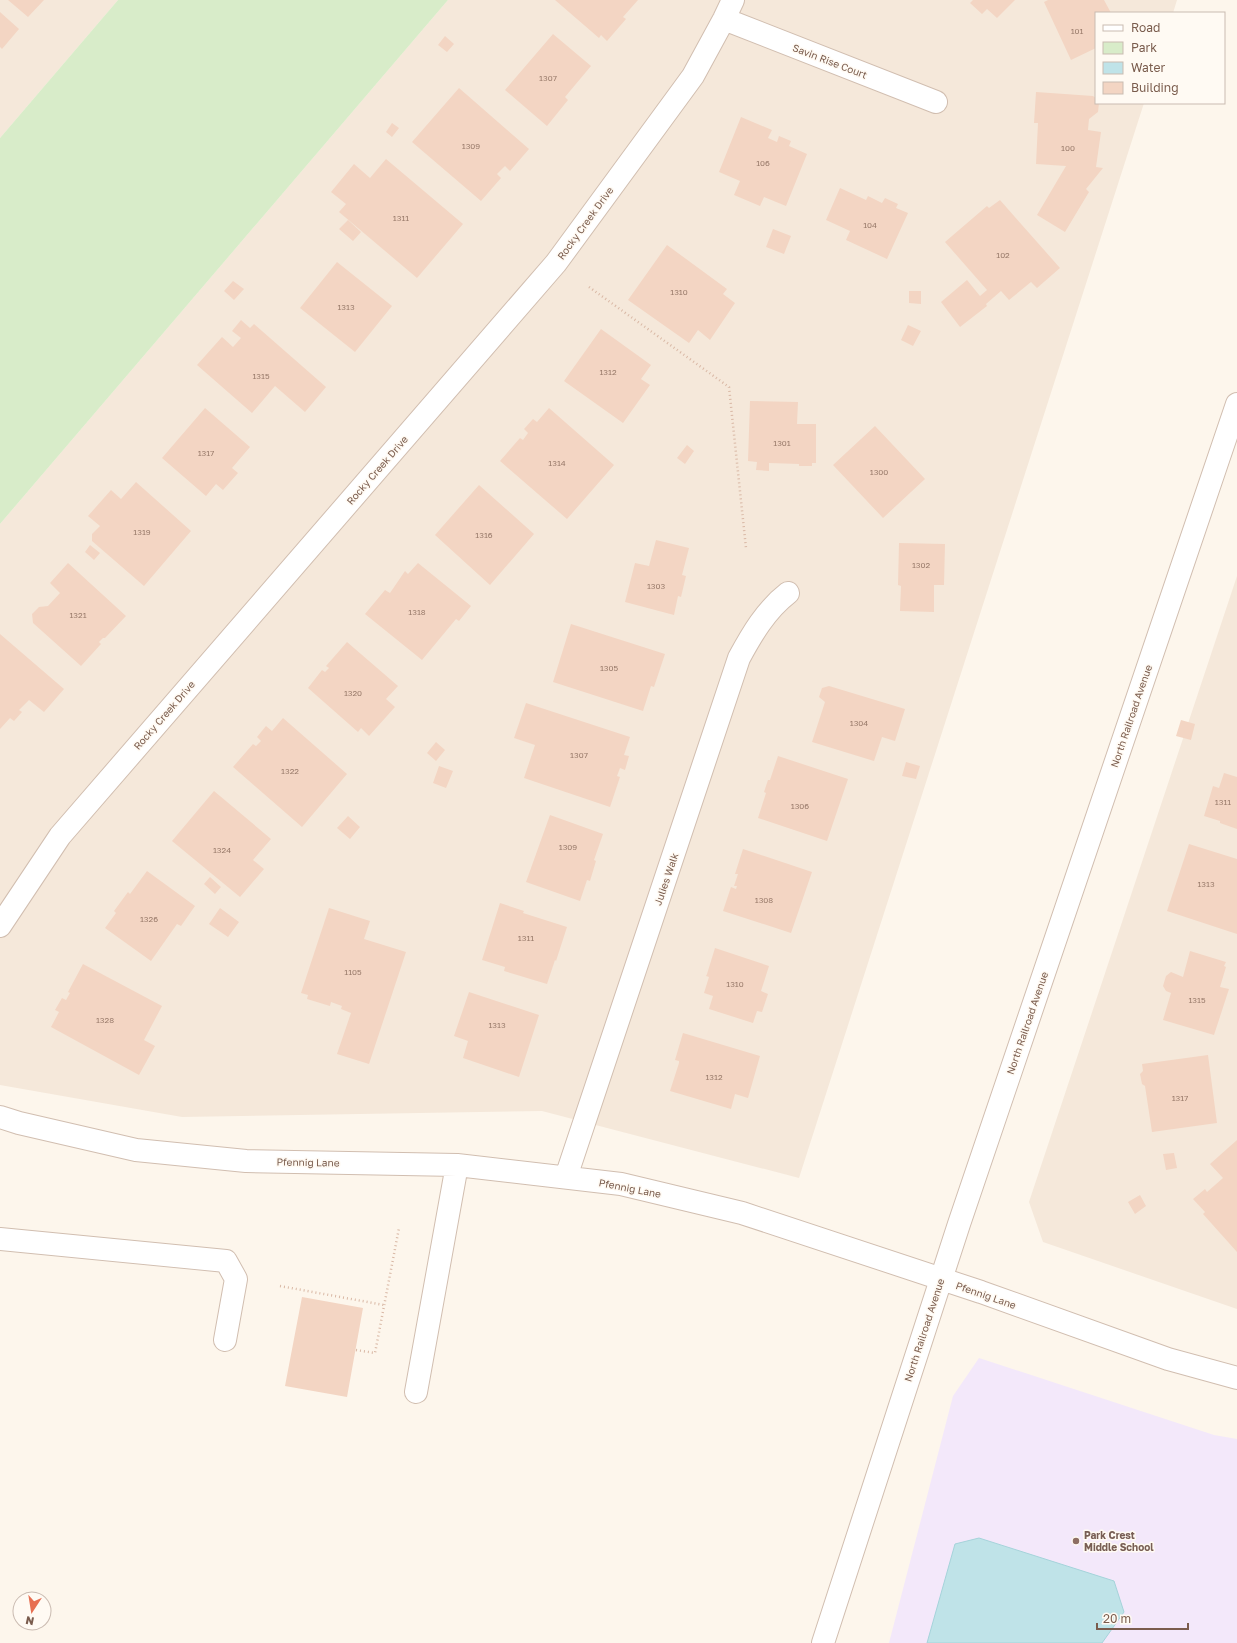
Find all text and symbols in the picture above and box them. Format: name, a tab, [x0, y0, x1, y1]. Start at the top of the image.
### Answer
legend	[1095, 12, 1225, 104]
text: Road	[1131, 20, 1160, 35]
house number: 101	[1071, 26, 1083, 36]
text: Park	[1131, 40, 1157, 55]
street label: Savin Rise Court	[791, 41, 869, 81]
text: Water	[1131, 60, 1165, 75]
house number: 1307	[539, 73, 557, 83]
text: Building	[1131, 80, 1179, 95]
house number: 1309	[462, 141, 480, 151]
house number: 100	[1061, 143, 1075, 153]
house number: 106	[756, 158, 770, 168]
street label: Rocky Creek Drive	[555, 184, 616, 262]
house number: 1311	[393, 213, 409, 223]
house number: 104	[863, 220, 877, 230]
house number: 102	[996, 250, 1010, 260]
house number: 1310	[670, 287, 688, 297]
house number: 1313	[337, 302, 355, 312]
house number: 1312	[599, 367, 617, 377]
house number: 1315	[252, 371, 270, 381]
street label: Rocky Creek Drive	[344, 433, 410, 507]
house number: 1301	[773, 438, 791, 448]
house number: 1317	[198, 448, 214, 458]
house number: 1314	[548, 458, 566, 468]
house number: 1300	[870, 467, 888, 477]
house number: 1319	[133, 527, 151, 537]
house number: 1316	[475, 530, 493, 540]
house number: 1302	[912, 560, 930, 570]
house number: 1303	[647, 581, 665, 591]
house number: 1318	[408, 607, 426, 617]
house number: 1321	[69, 610, 87, 620]
house number: 1305	[600, 663, 618, 673]
street label: North Railroad Avenue	[1108, 663, 1154, 769]
street label: Rocky Creek Drive	[131, 678, 197, 752]
house number: 1320	[344, 688, 362, 698]
house number: 1304	[850, 718, 868, 728]
house number: 1307	[570, 750, 588, 760]
house number: 1322	[281, 766, 299, 776]
house number: 1311	[1215, 797, 1231, 807]
house number: 1306	[791, 801, 809, 811]
house number: 1309	[559, 842, 577, 852]
house number: 1324	[213, 845, 231, 855]
street label: Julies Walk	[651, 851, 681, 907]
house number: 1313	[1197, 879, 1215, 889]
house number: 1308	[755, 895, 773, 905]
house number: 1326	[140, 914, 158, 924]
house number: 1311	[518, 933, 534, 943]
house number: 1105	[344, 967, 362, 977]
street label: North Railroad Avenue	[1004, 970, 1050, 1076]
house number: 1310	[726, 979, 744, 989]
house number: 1315	[1188, 995, 1206, 1005]
house number: 1328	[96, 1015, 114, 1025]
house number: 1313	[488, 1020, 506, 1030]
house number: 1312	[705, 1072, 723, 1082]
house number: 1317	[1172, 1093, 1188, 1103]
street label: Pfennig Lane	[276, 1155, 340, 1169]
street label: Pfennig Lane	[598, 1176, 662, 1200]
street label: North Railroad Avenue	[902, 1277, 946, 1383]
street label: Pfennig Lane	[954, 1279, 1018, 1311]
place label: Park Crest Middle School	[1084, 1529, 1154, 1553]
marker: Park Crest Middle School	[1071, 1536, 1081, 1546]
north arrow	[12, 1591, 52, 1631]
scale bar	[1097, 1605, 1188, 1631]
text: 20 m	[1103, 1611, 1131, 1626]
text: N	[24, 1614, 35, 1628]

